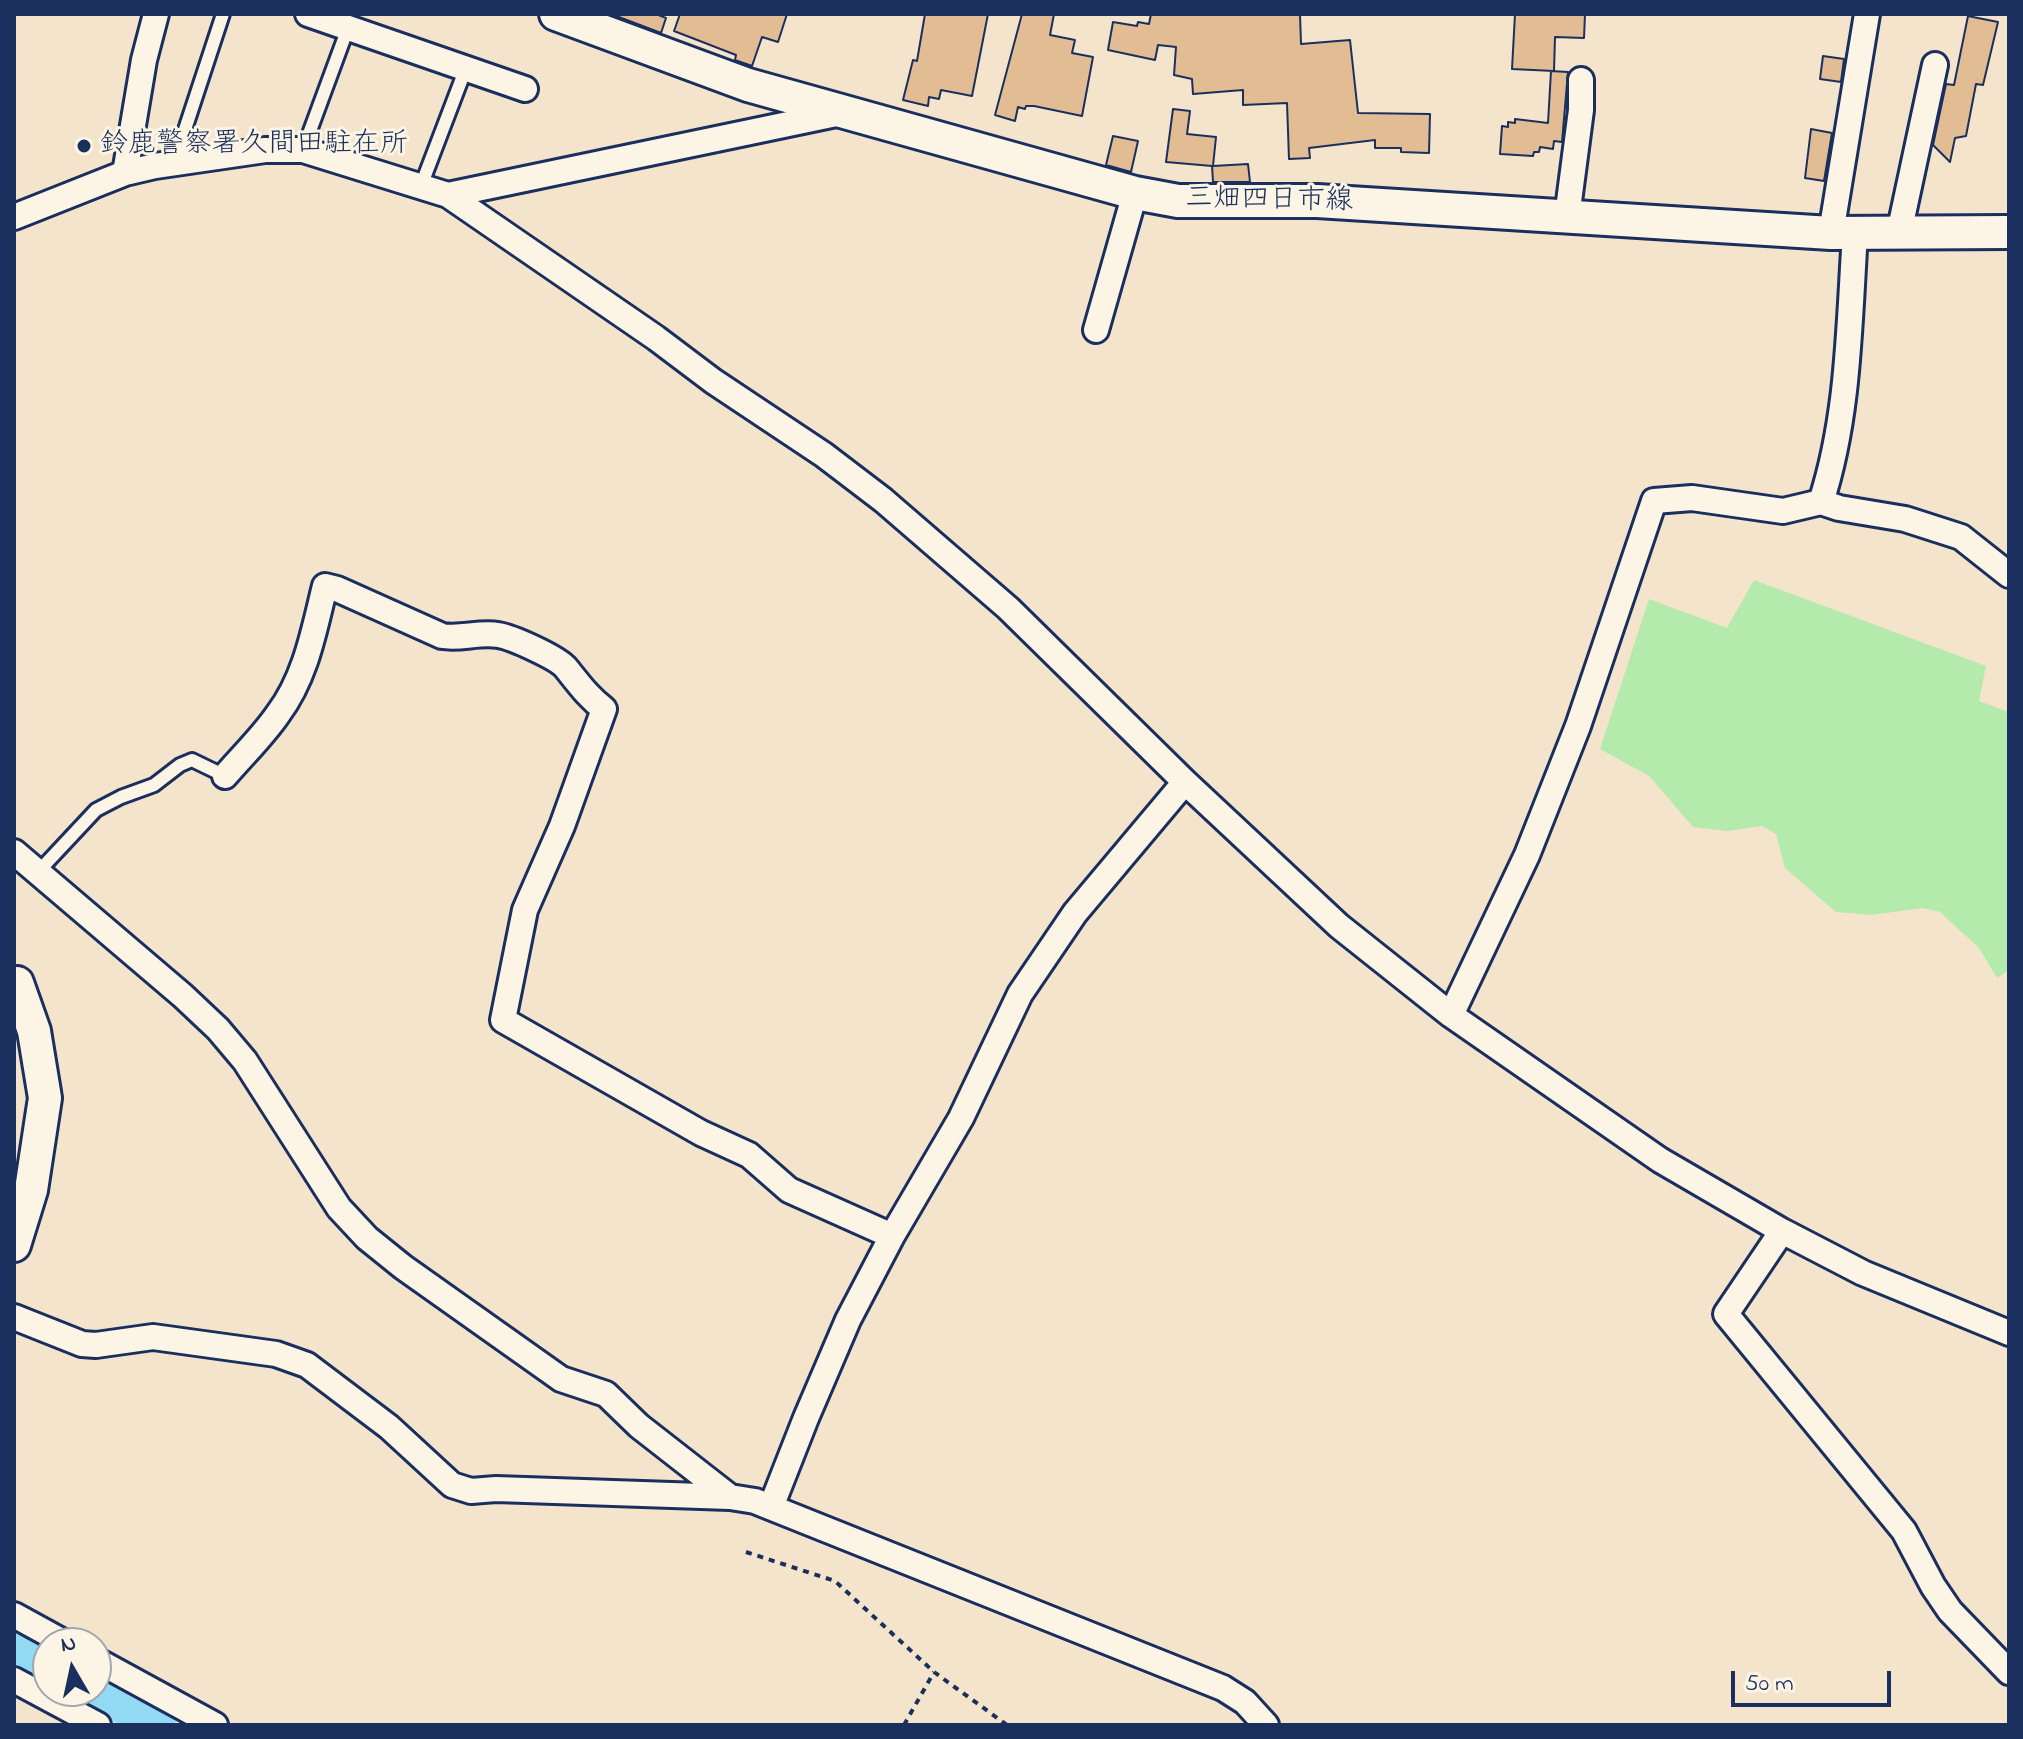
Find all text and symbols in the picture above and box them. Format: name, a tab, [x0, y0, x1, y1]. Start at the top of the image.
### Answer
place label: 鈴鹿警察署久間田駐在所	[100, 129, 408, 163]
marker: 鈴鹿警察署久間田駐在所	[75, 137, 93, 155]
street label: 三畑四日市線	[1185, 184, 1353, 220]
north arrow	[32, 1627, 112, 1707]
text: N	[59, 1628, 78, 1662]
scale bar	[1735, 1655, 1895, 1705]
text: 50 m	[1745, 1667, 1794, 1702]

